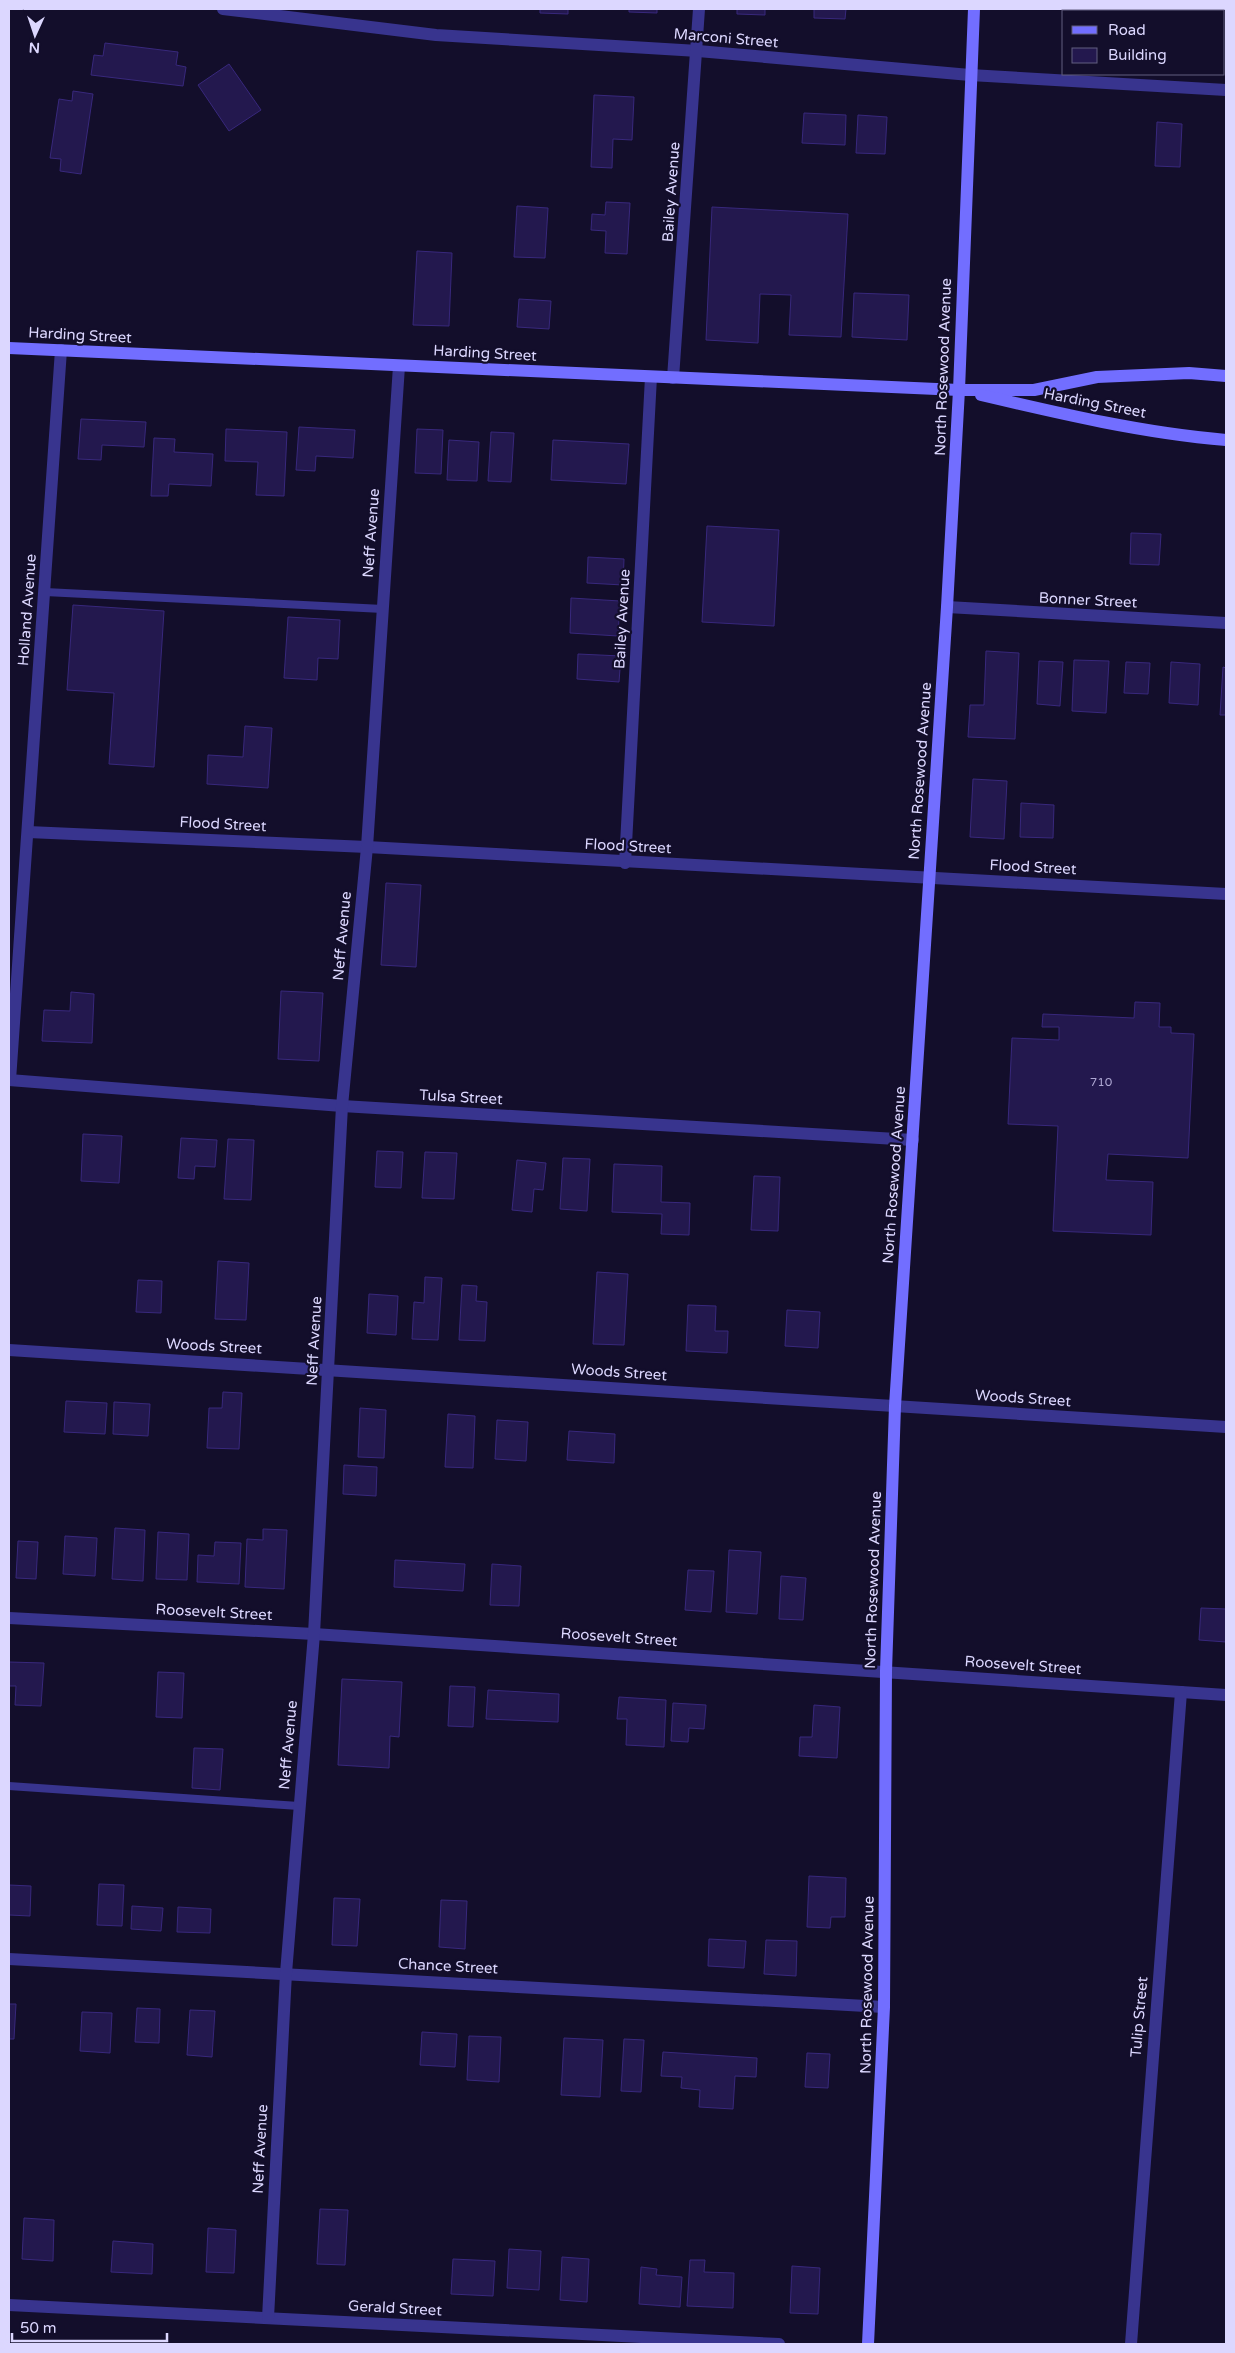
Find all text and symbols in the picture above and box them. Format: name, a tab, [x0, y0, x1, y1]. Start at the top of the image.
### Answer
north arrow	[10, 10, 60, 60]
legend	[1062, 10, 1225, 75]
text: Road	[1108, 21, 1146, 39]
street label: Marconi Street	[673, 24, 779, 52]
text: N	[28, 39, 40, 56]
text: Building	[1108, 46, 1167, 64]
street label: Bailey Avenue	[659, 141, 683, 243]
street label: North Rosewood Avenue	[931, 278, 955, 456]
street label: Harding Street	[28, 323, 133, 347]
street label: Harding Street	[433, 341, 538, 365]
street label: Harding Street	[1042, 384, 1148, 422]
street label: Neff Avenue	[359, 488, 383, 578]
street label: Holland Avenue	[14, 553, 40, 667]
street label: Bailey Avenue	[610, 568, 634, 670]
street label: Bonner Street	[1038, 588, 1138, 612]
street label: North Rosewood Avenue	[905, 682, 935, 860]
street label: Flood Street	[179, 813, 267, 835]
street label: Flood Street	[584, 835, 672, 857]
street label: Flood Street	[989, 856, 1077, 878]
street label: Neff Avenue	[329, 891, 355, 981]
house number: 710	[1090, 1075, 1113, 1089]
street label: Tulsa Street	[419, 1086, 503, 1108]
street label: North Rosewood Avenue	[879, 1086, 909, 1264]
street label: Neff Avenue	[303, 1296, 325, 1386]
street label: Woods Street	[166, 1334, 263, 1358]
street label: Woods Street	[570, 1360, 668, 1384]
street label: Woods Street	[974, 1386, 1072, 1410]
street label: North Rosewood Avenue	[861, 1491, 885, 1669]
street label: Roosevelt Street	[155, 1600, 273, 1624]
street label: Roosevelt Street	[560, 1624, 678, 1650]
street label: Roosevelt Street	[964, 1652, 1082, 1678]
street label: Neff Avenue	[275, 1700, 301, 1790]
street label: North Rosewood Avenue	[856, 1896, 878, 2074]
street label: Chance Street	[397, 1954, 499, 1978]
street label: Tulip Street	[1127, 1976, 1152, 2058]
street label: Neff Avenue	[249, 2104, 271, 2194]
street label: Gerald Street	[348, 2297, 443, 2319]
scale bar	[12, 2310, 168, 2342]
text: 50 m	[20, 2319, 57, 2337]

